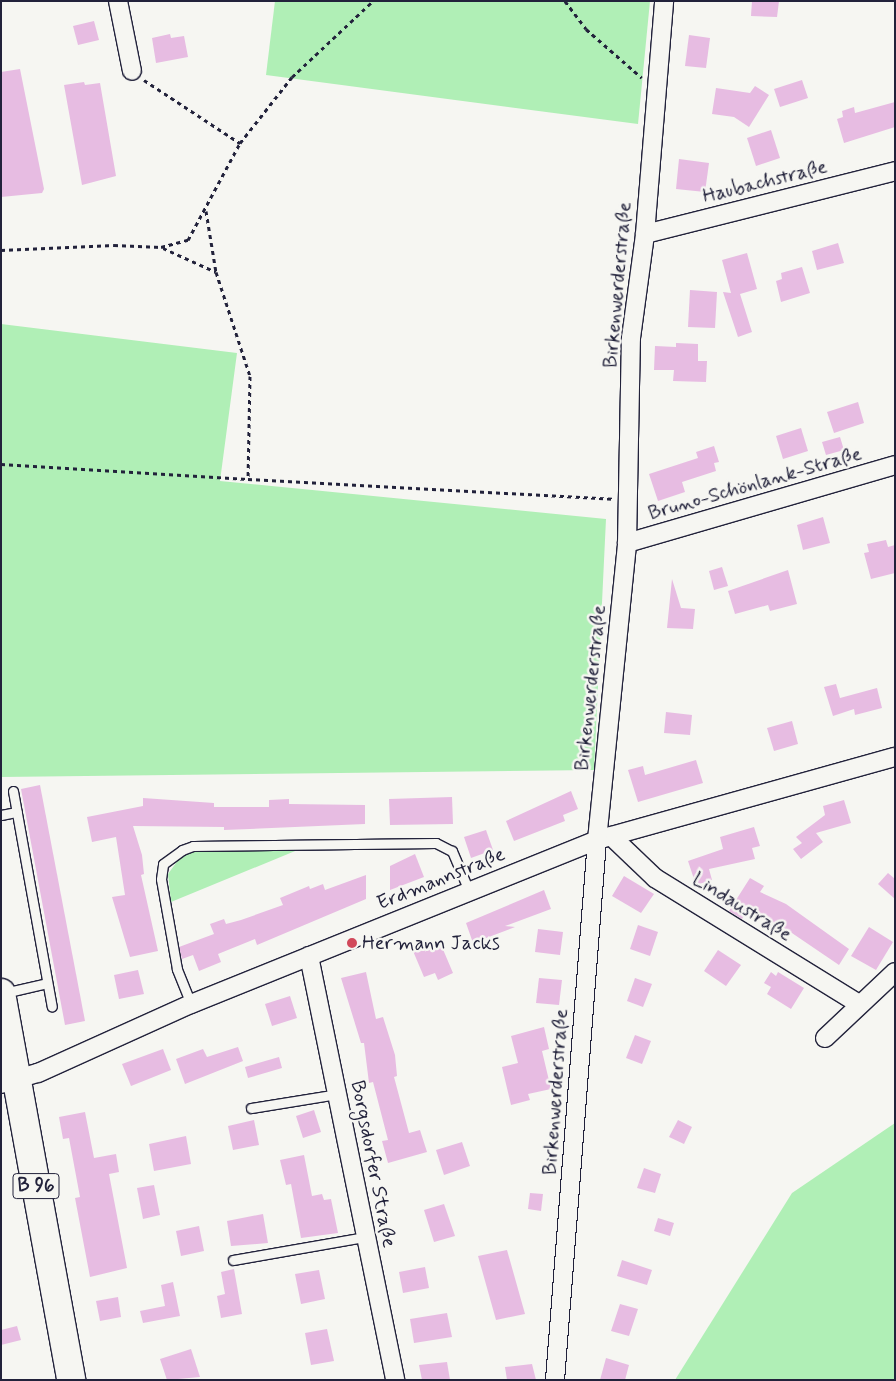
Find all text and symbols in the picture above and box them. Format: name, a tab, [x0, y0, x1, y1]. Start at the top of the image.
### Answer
street label: Haubachstraße	[700, 155, 830, 209]
street label: Birkenwerderstraße	[599, 201, 637, 369]
street label: Bruno-Schönlank-Straße	[646, 442, 864, 526]
street label: Birkenwerderstraße	[570, 604, 612, 772]
street label: Erdmannstraße	[374, 842, 508, 916]
street label: Lindaustraße	[688, 867, 796, 947]
place label: Hermann Jacks	[362, 931, 501, 955]
marker: Hermann Jacks	[346, 937, 358, 949]
street label: Birkenwerderstraße	[538, 1008, 574, 1176]
street label: Borgsdorfer Straße	[345, 1080, 401, 1248]
road number: B 96	[12, 1170, 60, 1202]

